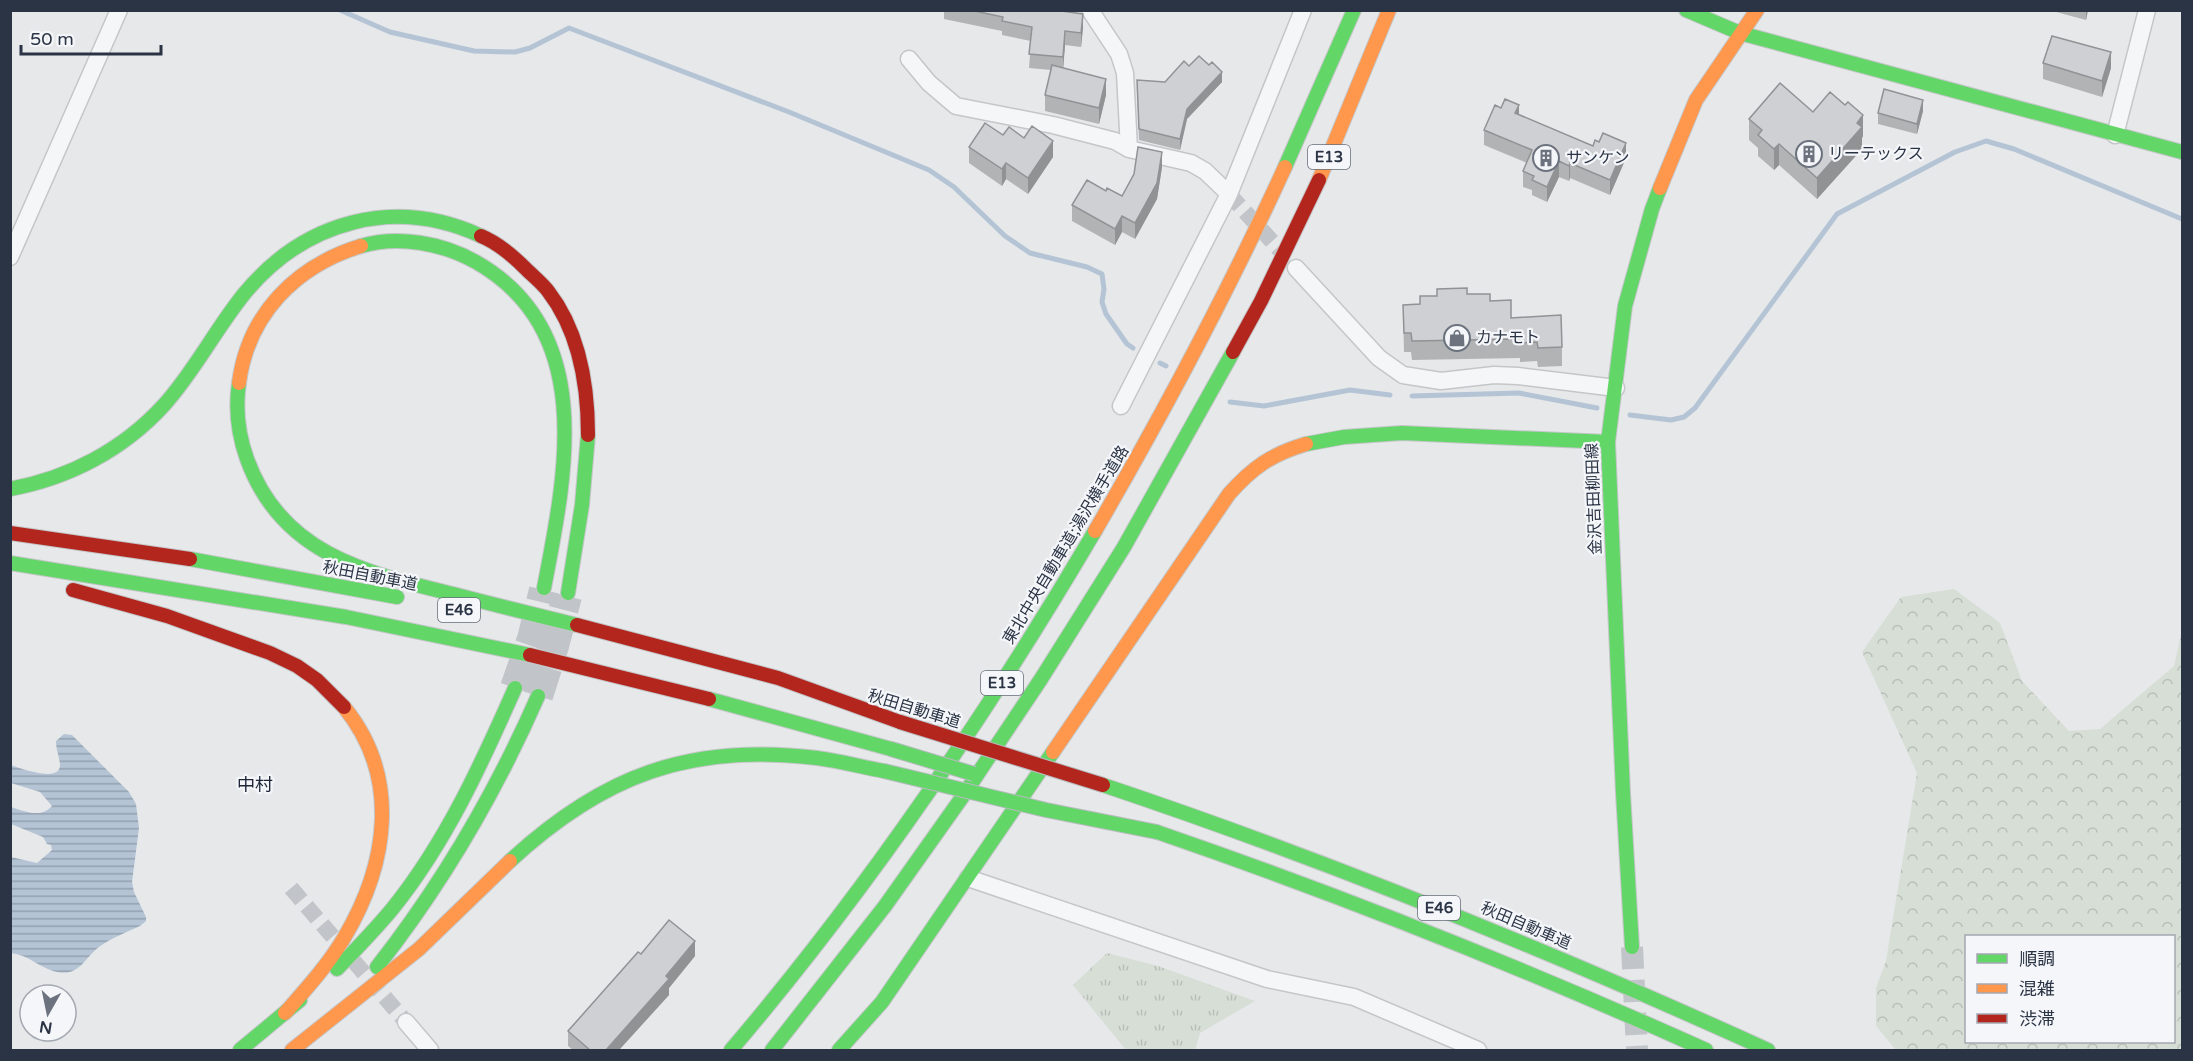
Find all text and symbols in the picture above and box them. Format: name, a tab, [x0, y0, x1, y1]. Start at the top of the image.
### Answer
scale bar	[21, 18, 160, 56]
text: 50 m	[30, 28, 74, 50]
building icon: リーテックス	[1794, 139, 1824, 169]
building icon: サンケン	[1531, 143, 1561, 173]
place label: リーテックス	[1828, 144, 1924, 164]
road number: E13	[1308, 145, 1350, 169]
place label: サンケン	[1566, 148, 1630, 168]
shop icon: カナモト	[1442, 323, 1472, 353]
place label: カナモト	[1476, 328, 1540, 348]
street label: 東北中央自動車道;湯沢横手道路	[999, 442, 1133, 648]
street label: 金沢吉田柳田線	[1582, 443, 1606, 555]
street label: 秋田自動車道	[321, 557, 419, 595]
road number: E46	[438, 598, 480, 622]
road number: E13	[981, 671, 1023, 695]
street label: 秋田自動車道	[865, 685, 963, 733]
district label: 中村	[237, 774, 273, 796]
road number: E46	[1418, 896, 1460, 920]
street label: 秋田自動車道	[1478, 898, 1574, 954]
legend	[1965, 935, 2175, 1043]
text: 順調	[2019, 948, 2055, 970]
text: 混雑	[2019, 978, 2055, 1000]
north arrow	[18, 983, 78, 1043]
text: 渋滞	[2019, 1008, 2055, 1030]
text: N	[38, 1016, 54, 1038]

